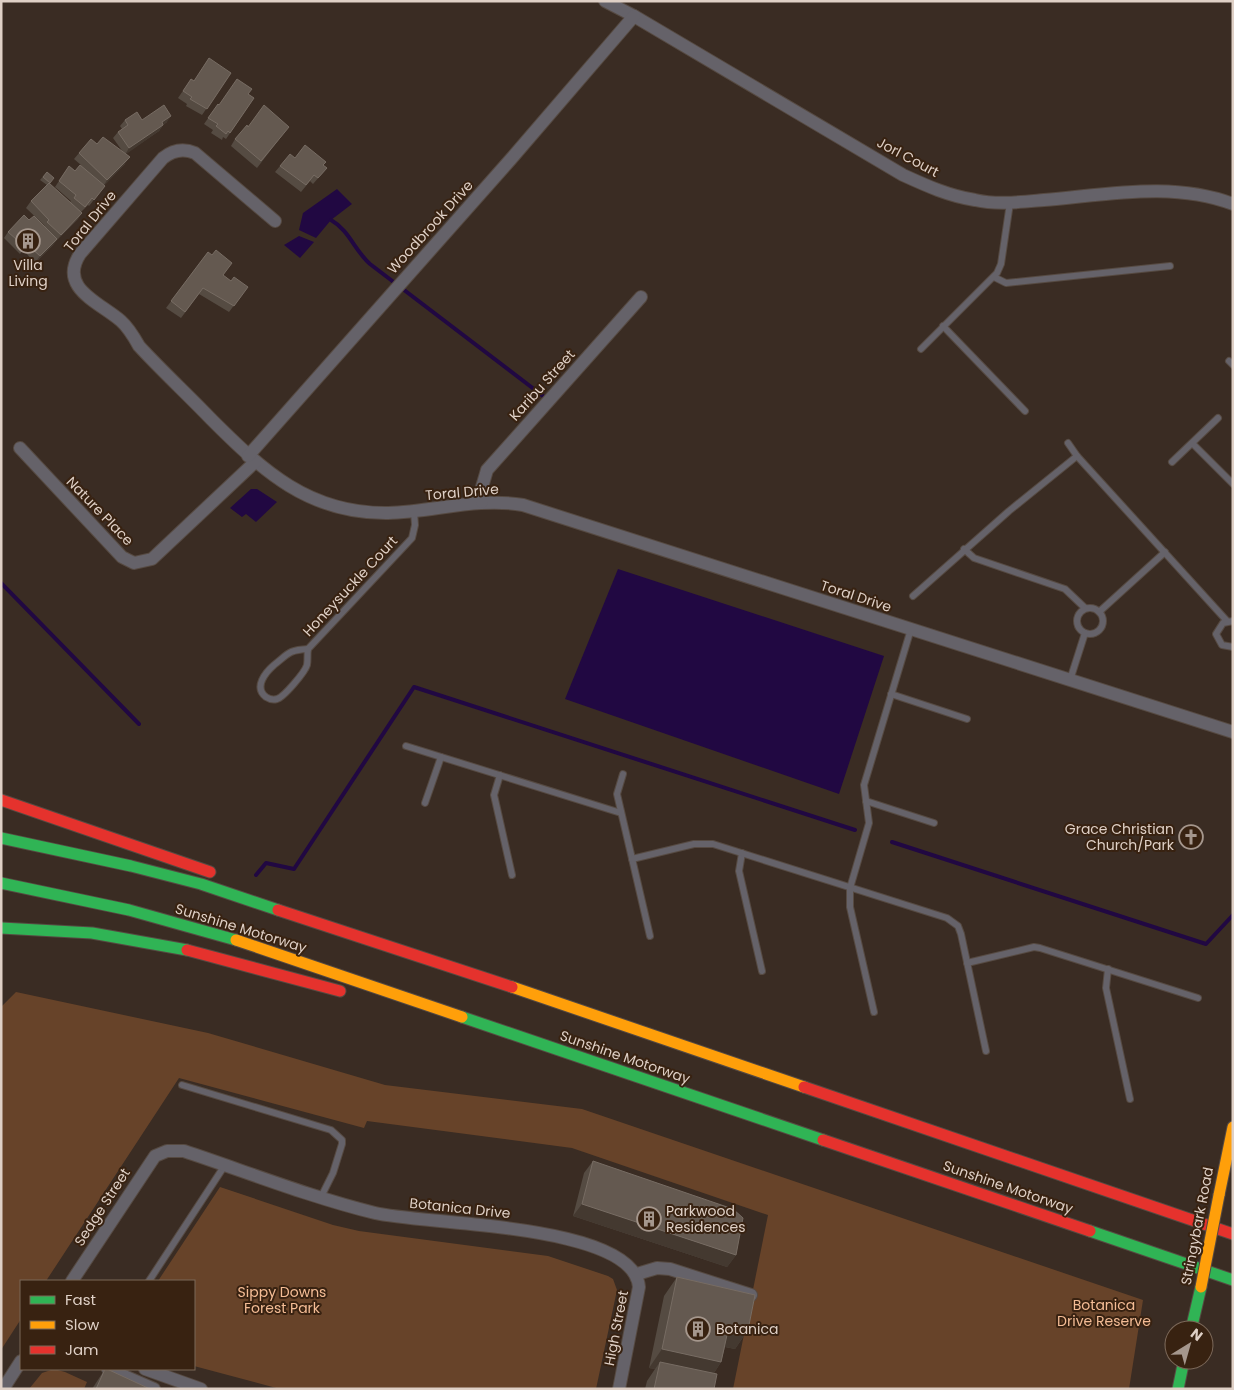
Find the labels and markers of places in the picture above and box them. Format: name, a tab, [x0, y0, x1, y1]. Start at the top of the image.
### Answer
building icon: Villa Living	[15, 228, 41, 254]
place label: Villa Living	[8, 255, 48, 291]
place label: Grace Christian Church/Park	[1065, 819, 1175, 855]
church icon: Grace Christian Church/Park	[1178, 824, 1204, 850]
place label: Parkwood Residences	[666, 1201, 746, 1237]
building icon: Parkwood Residences	[636, 1206, 662, 1232]
building icon: Botanica	[685, 1316, 711, 1342]
place label: Botanica	[716, 1319, 778, 1339]

